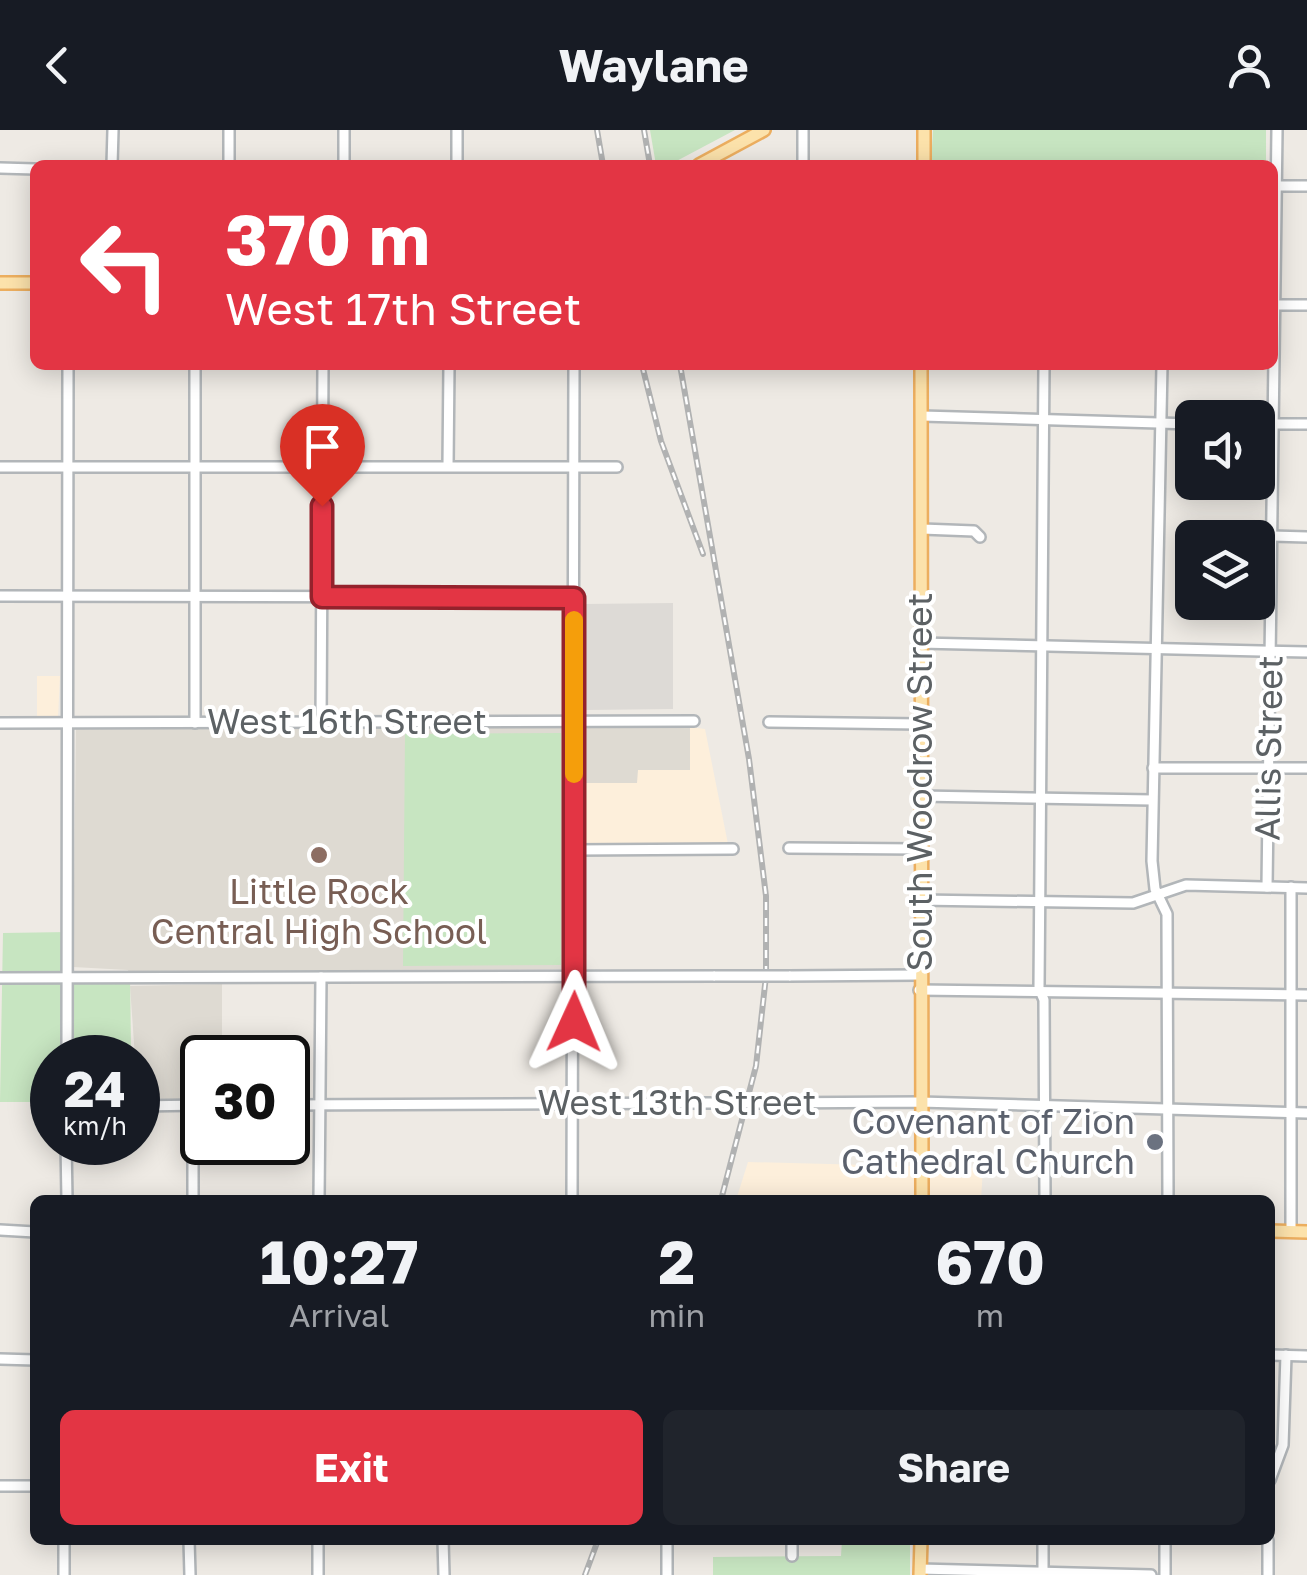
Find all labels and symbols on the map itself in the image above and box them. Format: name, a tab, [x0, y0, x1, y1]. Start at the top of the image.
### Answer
pin	[280, 404, 365, 507]
street label: South Woodrow Street	[898, 592, 940, 972]
street label: Allis Street	[1245, 655, 1291, 841]
street label: West 16th Street	[207, 700, 487, 742]
marker: Little Rock Central High School	[308, 844, 330, 866]
place label: Little Rock Central High School	[151, 870, 487, 952]
position arrow	[522, 970, 626, 1074]
speed limit sign: 30	[180, 1035, 310, 1165]
street label: West 13th Street	[537, 1081, 817, 1123]
place label: Covenant of Zion Cathedral Church	[841, 1100, 1135, 1182]
marker: Covenant of Zion Cathedral Church	[1144, 1131, 1166, 1153]

